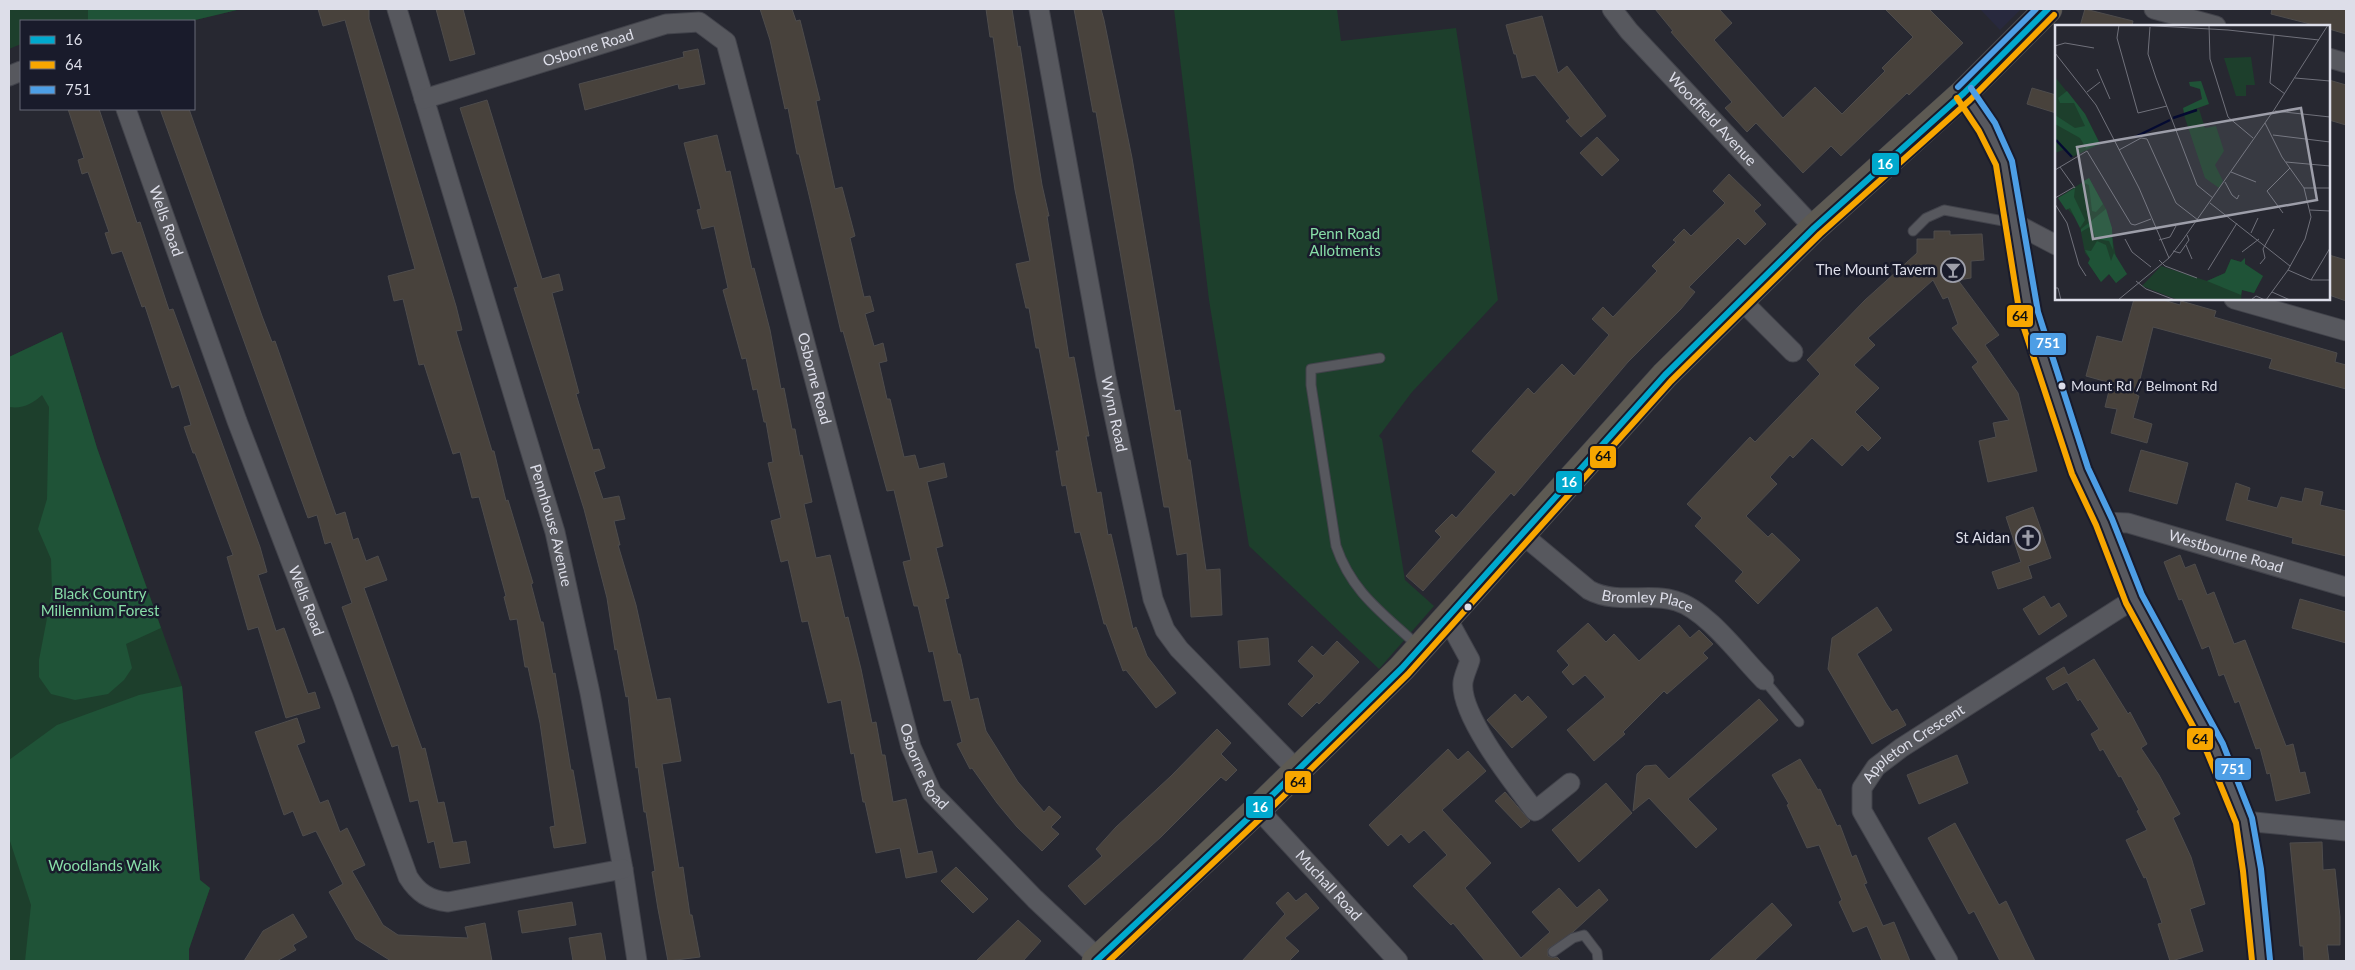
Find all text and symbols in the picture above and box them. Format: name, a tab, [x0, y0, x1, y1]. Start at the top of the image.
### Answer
legend	[20, 20, 195, 110]
street label: Osborne Road	[540, 25, 636, 70]
inset map	[2055, 25, 2330, 300]
text: 16	[65, 30, 83, 48]
text: 64	[65, 55, 83, 73]
street label: Woodfield Avenue	[1665, 68, 1761, 169]
text: 751	[65, 80, 91, 98]
line badge: 16	[1871, 152, 1900, 176]
text: 16	[1877, 155, 1893, 172]
street label: Wells Road	[146, 183, 188, 258]
park label: Penn Road Allotments	[1309, 224, 1381, 259]
bar icon: The Mount Tavern	[1940, 257, 1966, 283]
place label: The Mount Tavern	[1816, 260, 1936, 278]
line badge: 64	[2006, 304, 2034, 328]
text: 64	[2012, 307, 2028, 324]
street label: Osborne Road	[795, 330, 836, 426]
line badge: 751	[2029, 332, 2067, 356]
text: 751	[2036, 334, 2060, 351]
street label: Wynn Road	[1098, 374, 1132, 453]
place label: Mount Rd / Belmont Rd	[2071, 377, 2217, 394]
marker: Mount Rd / Belmont Rd	[2057, 381, 2067, 391]
line badge: 64	[1589, 445, 1617, 469]
text: 64	[1595, 447, 1611, 464]
street label: Pennhouse Avenue	[527, 462, 577, 588]
line badge: 16	[1555, 470, 1583, 494]
text: 16	[1561, 473, 1577, 490]
church icon: St Aidan	[2015, 525, 2041, 551]
street label: Westbourne Road	[2167, 525, 2286, 576]
place label: St Aidan	[1956, 528, 2010, 546]
street label: Wells Road	[286, 563, 329, 638]
park label: Black Country Millennium Forest	[41, 584, 160, 619]
street label: Bromley Place	[1600, 585, 1697, 616]
unlabelled marker	[1463, 602, 1473, 612]
street label: Appleton Crescent	[1858, 700, 1968, 786]
street label: Osborne Road	[897, 721, 953, 813]
line badge: 64	[2186, 727, 2214, 751]
text: 64	[2192, 730, 2208, 747]
line badge: 751	[2214, 757, 2252, 781]
text: 751	[2221, 760, 2245, 777]
line badge: 64	[1284, 770, 1312, 794]
text: 64	[1290, 773, 1306, 790]
line badge: 16	[1245, 795, 1274, 819]
text: 16	[1252, 798, 1268, 815]
street label: Muchall Road	[1292, 846, 1366, 924]
park label: Woodlands Walk	[48, 856, 160, 874]

